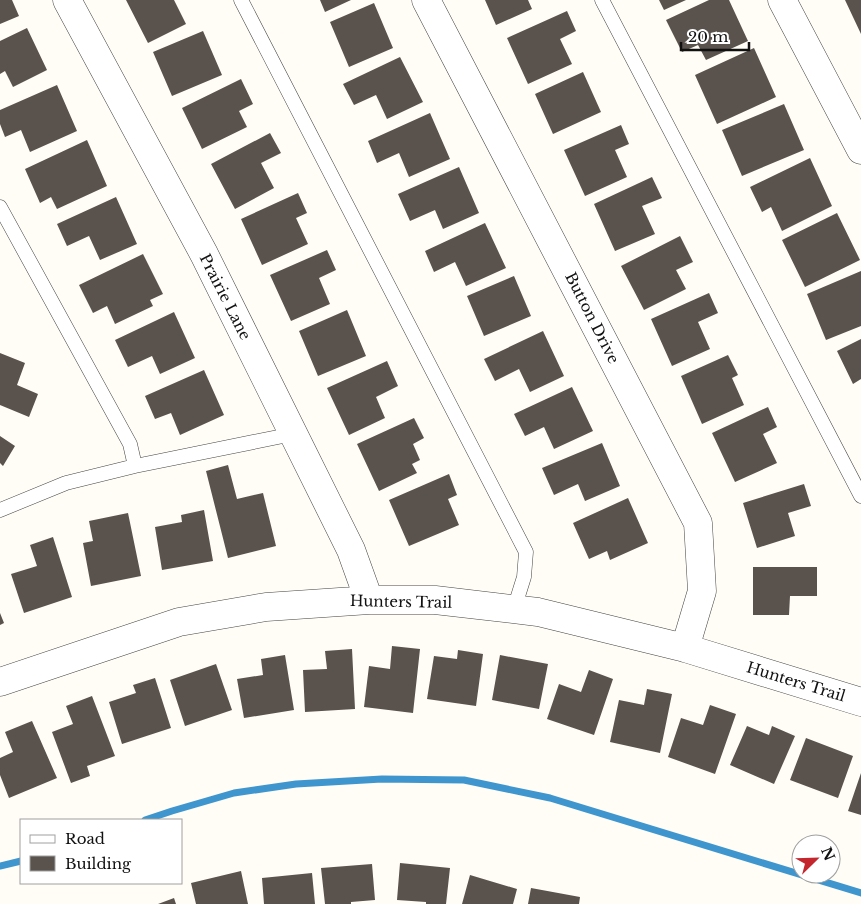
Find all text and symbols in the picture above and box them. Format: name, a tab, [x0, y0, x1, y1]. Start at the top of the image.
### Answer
scale bar	[681, 20, 748, 52]
text: 20 m	[688, 27, 728, 46]
street label: Prairie Lane	[196, 250, 255, 343]
street label: Button Drive	[561, 269, 624, 367]
street label: Hunters Trail	[350, 591, 453, 612]
street label: Hunters Trail	[744, 657, 848, 706]
legend	[20, 819, 182, 884]
text: Road	[65, 829, 105, 848]
north arrow	[791, 834, 841, 884]
text: N	[817, 844, 839, 863]
text: Building	[65, 854, 132, 873]

